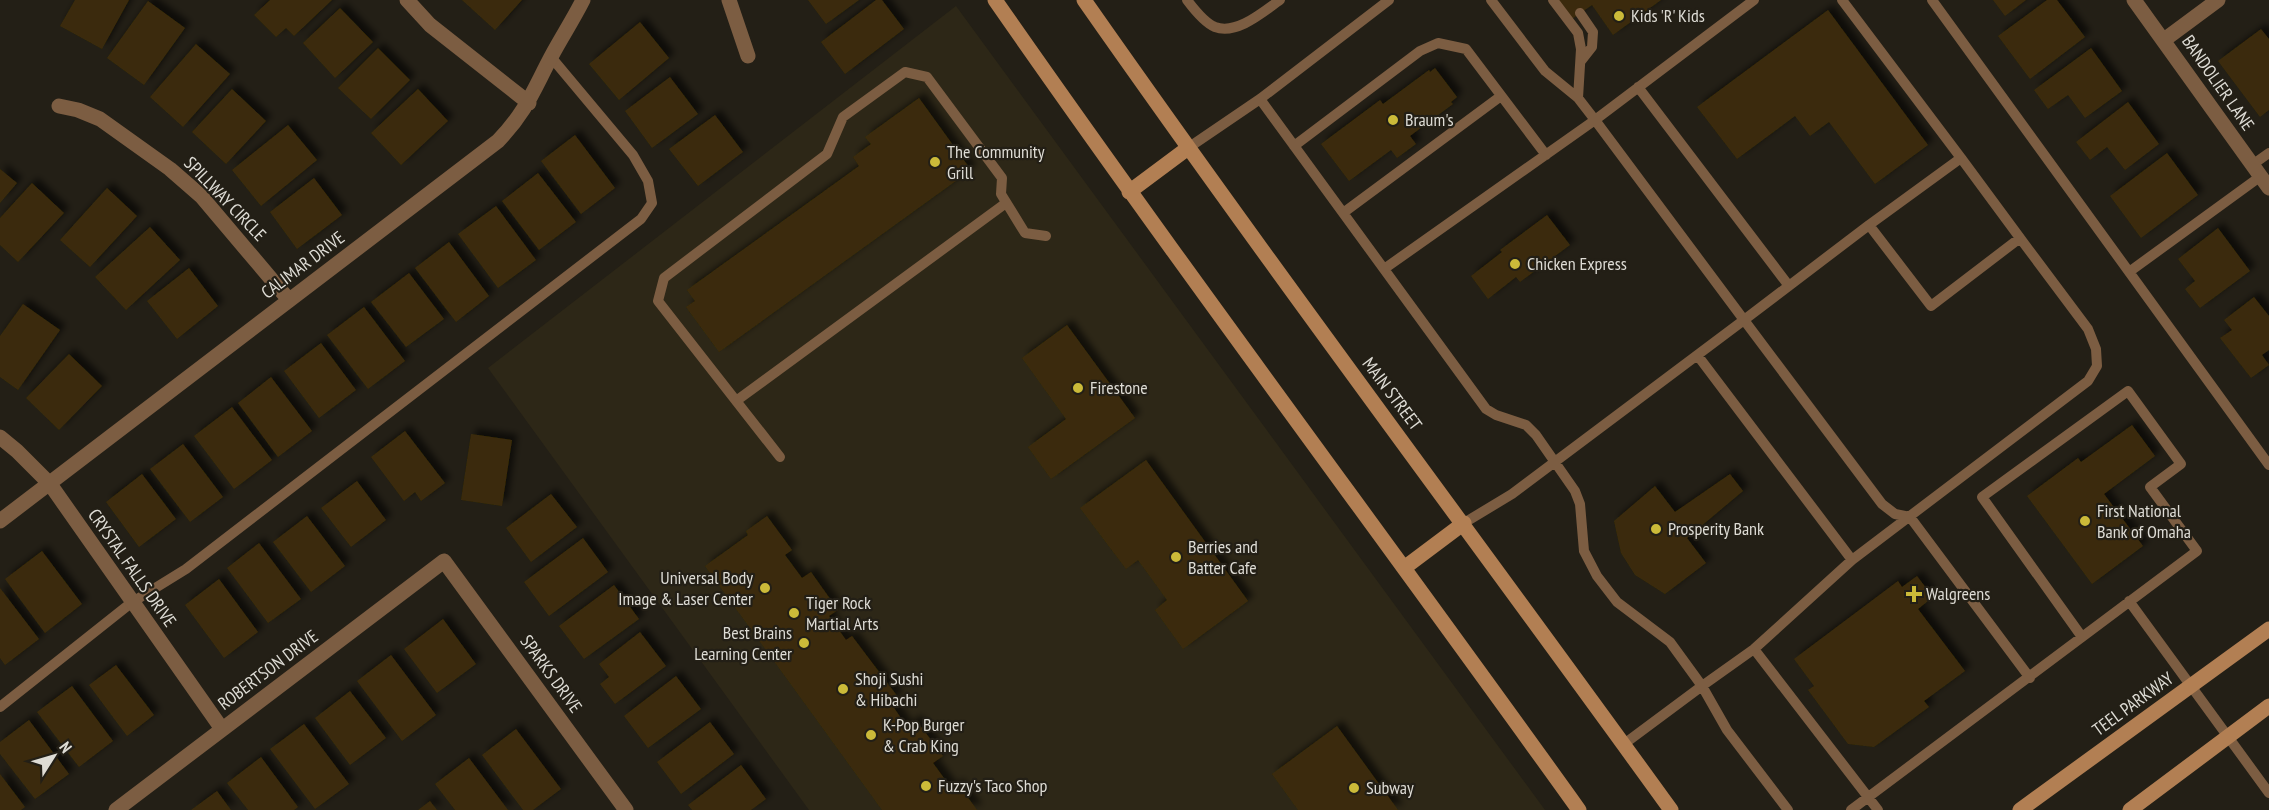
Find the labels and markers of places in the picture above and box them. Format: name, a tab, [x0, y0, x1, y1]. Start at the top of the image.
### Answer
place label: Kids 'R' Kids	[1631, 4, 1705, 27]
marker: Kids 'R' Kids	[1612, 9, 1626, 23]
place label: Braum's	[1405, 108, 1454, 131]
marker: Braum's	[1386, 113, 1400, 127]
place label: The Community Grill	[947, 140, 1045, 184]
marker: The Community Grill	[928, 155, 942, 169]
place label: Chicken Express	[1527, 252, 1627, 275]
marker: Chicken Express	[1508, 257, 1522, 271]
place label: Firestone	[1090, 376, 1148, 399]
marker: Firestone	[1071, 381, 1085, 395]
place label: First National Bank of Omaha	[2097, 499, 2191, 543]
marker: First National Bank of Omaha	[2078, 514, 2092, 528]
place label: Prosperity Bank	[1668, 517, 1764, 540]
marker: Prosperity Bank	[1649, 522, 1663, 536]
place label: Berries and Batter Cafe	[1188, 535, 1258, 579]
marker: Berries and Batter Cafe	[1169, 550, 1183, 564]
place label: Universal Body Image & Laser Center	[618, 566, 753, 610]
marker: Universal Body Image & Laser Center	[758, 581, 772, 595]
place label: Walgreens	[1926, 582, 1990, 605]
marker: Walgreens	[1907, 587, 1921, 601]
place label: Tiger Rock Martial Arts	[806, 591, 879, 635]
marker: Tiger Rock Martial Arts	[787, 606, 801, 620]
place label: Best Brains Learning Center	[694, 621, 792, 665]
marker: Best Brains Learning Center	[797, 636, 811, 650]
place label: Shoji Sushi & Hibachi	[855, 667, 923, 711]
marker: Shoji Sushi & Hibachi	[836, 682, 850, 696]
place label: K-Pop Burger & Crab King	[883, 713, 964, 757]
marker: K-Pop Burger & Crab King	[864, 728, 878, 742]
place label: Fuzzy's Taco Shop	[938, 774, 1047, 797]
place label: Subway	[1366, 776, 1414, 799]
marker: Fuzzy's Taco Shop	[919, 779, 933, 793]
marker: Subway	[1347, 781, 1361, 795]

